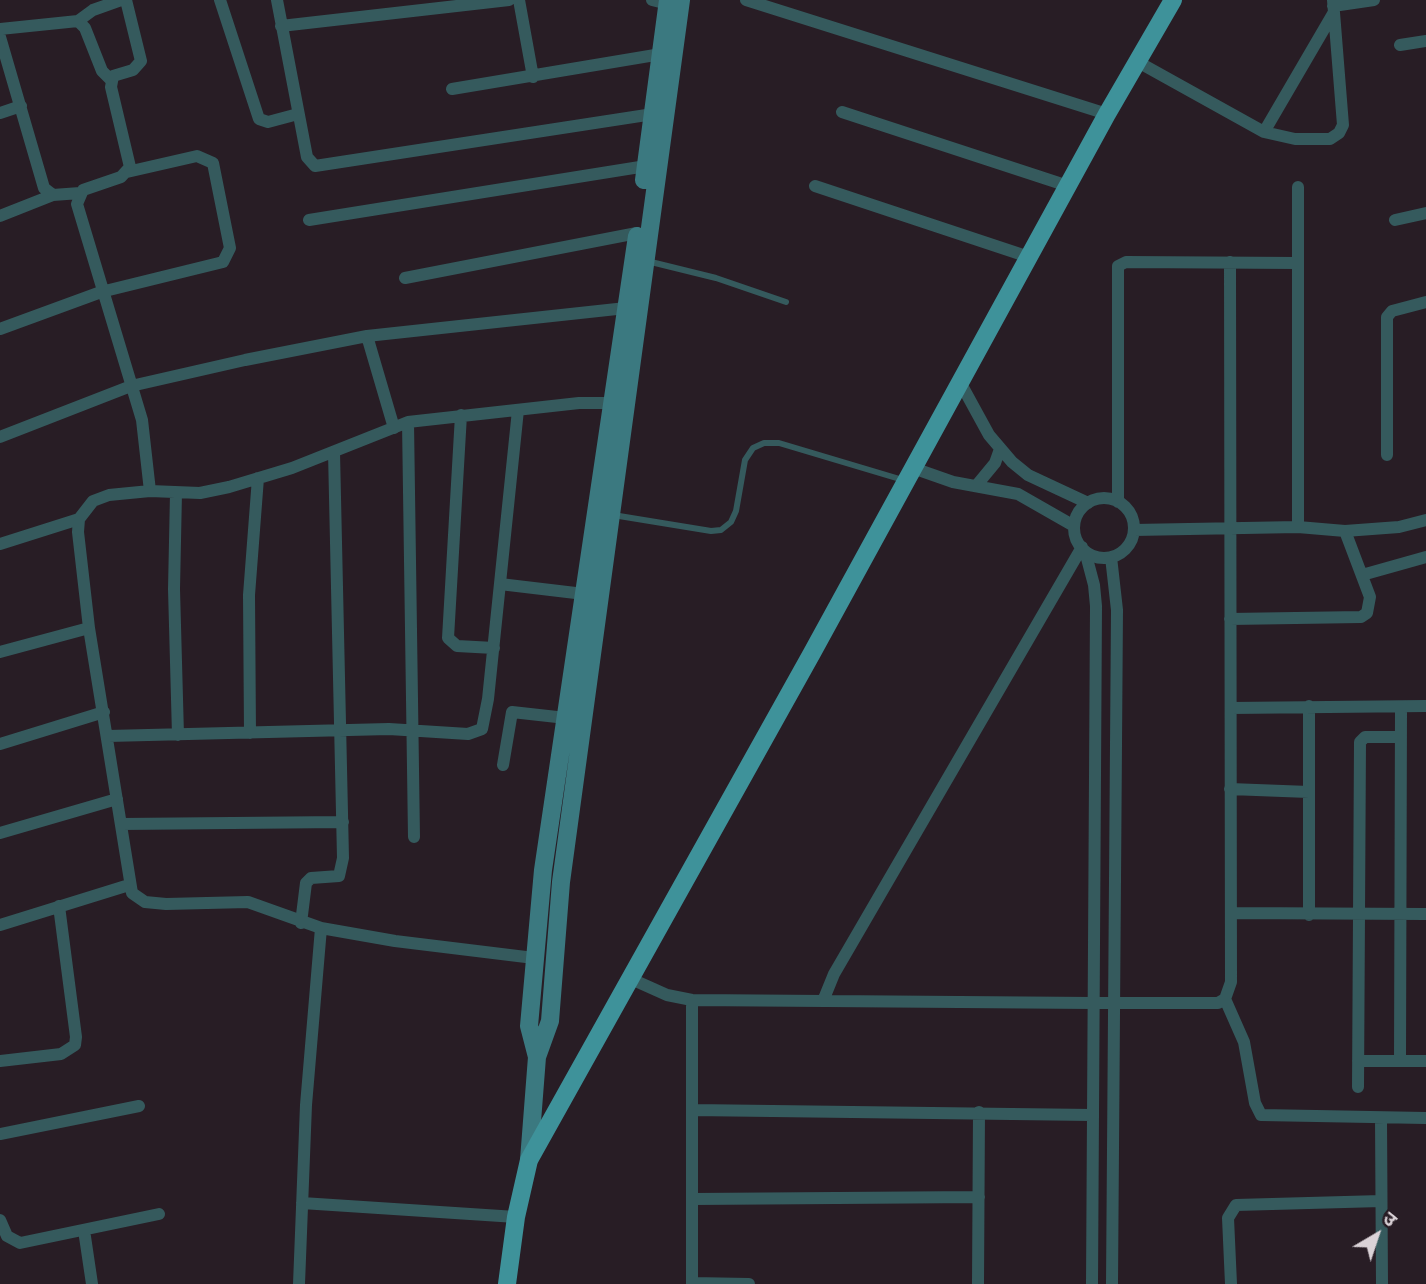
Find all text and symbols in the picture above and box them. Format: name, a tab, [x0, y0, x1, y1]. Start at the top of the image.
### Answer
north arrow	[1342, 1200, 1412, 1270]
text: उ	[1378, 1206, 1402, 1232]

